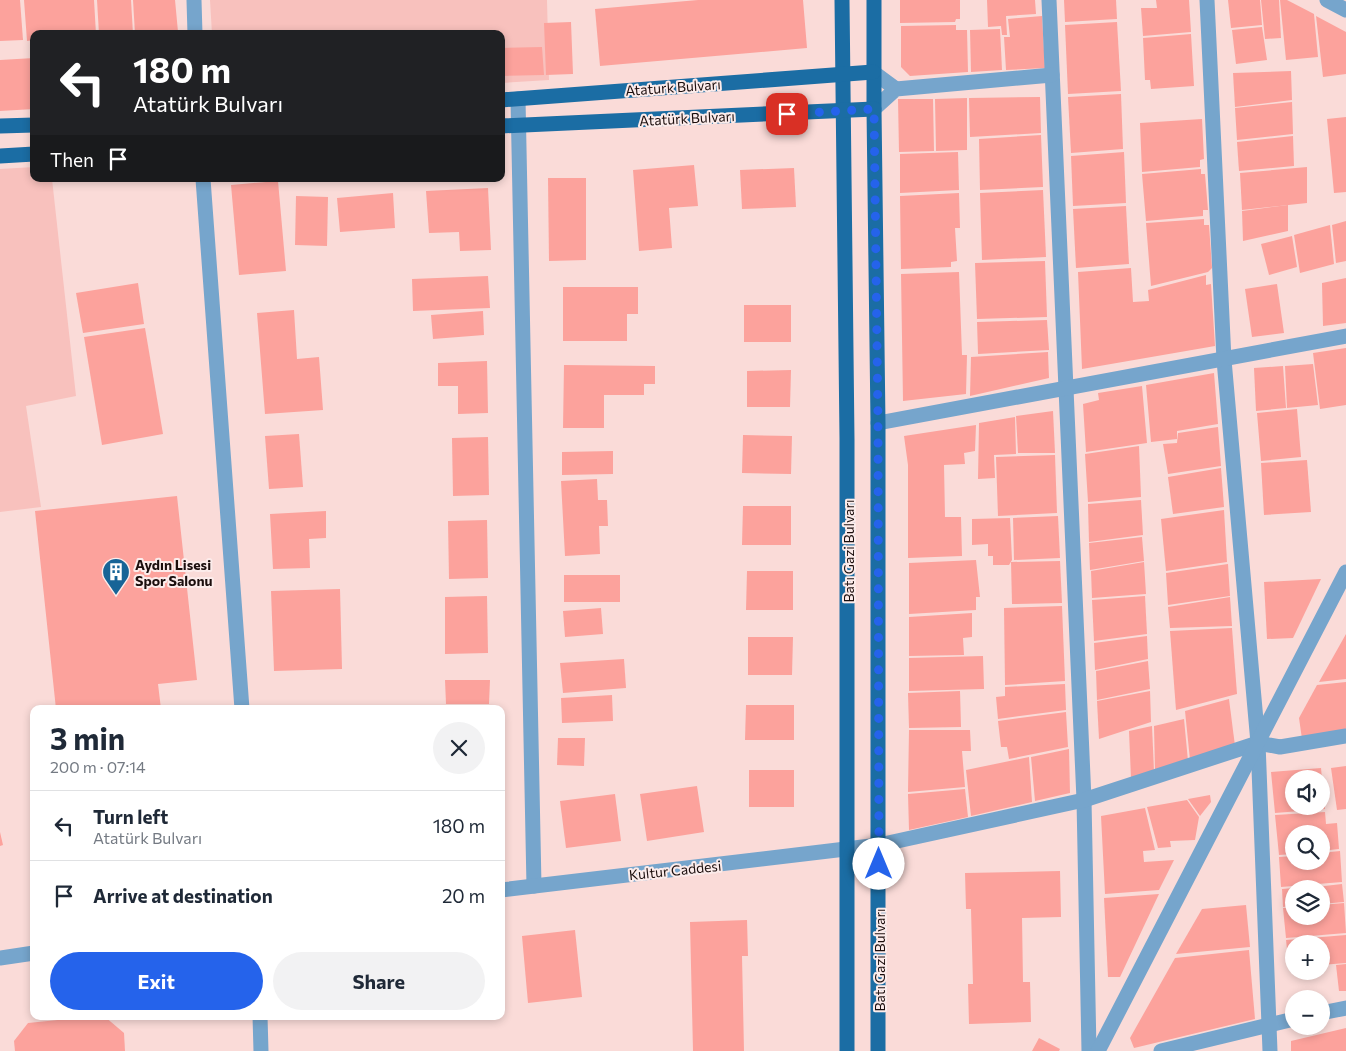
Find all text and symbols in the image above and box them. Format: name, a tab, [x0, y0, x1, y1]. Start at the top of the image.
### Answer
text: 180 m	[133, 47, 231, 90]
icon: left	[50, 50, 115, 115]
street label: Ataturk Bulvarı	[625, 75, 721, 99]
text: Atatürk Bulvarı	[133, 90, 283, 117]
pin	[766, 93, 808, 135]
icon: arrive	[773, 100, 801, 128]
street label: Atatürk Bulvarı	[639, 107, 735, 129]
icon: arrive	[104, 145, 132, 173]
text: Then	[50, 148, 94, 171]
street label: Batı Gazi Bulvarı	[840, 499, 857, 603]
place label: Aydın Lisesi Spor Salonu	[135, 556, 213, 589]
building icon: Aydın Lisesi Spor Salonu	[101, 557, 131, 596]
text: 3 min	[50, 719, 125, 756]
button: close	[433, 722, 485, 774]
text: 200 m · 07:14	[50, 757, 146, 776]
map controls	[1285, 770, 1330, 1035]
button: sound	[1285, 770, 1330, 815]
text: Turn left	[93, 805, 168, 828]
icon: left	[50, 812, 78, 840]
text: 180 m	[433, 814, 485, 837]
button: search	[1285, 825, 1330, 870]
text: Atatürk Bulvarı	[93, 828, 202, 847]
position arrow	[852, 837, 904, 889]
street label: Kultur Caddesi	[628, 857, 722, 883]
button: layers	[1285, 880, 1330, 925]
icon: arrive	[50, 882, 78, 910]
text: Arrive at destination	[93, 884, 273, 907]
text: 20 m	[442, 884, 485, 907]
street label: Batı Gazi Bulvarı	[871, 908, 888, 1012]
button: +	[1285, 935, 1330, 980]
button: Exit	[50, 952, 263, 1010]
button: Share	[273, 952, 485, 1010]
button: −	[1285, 990, 1330, 1035]

